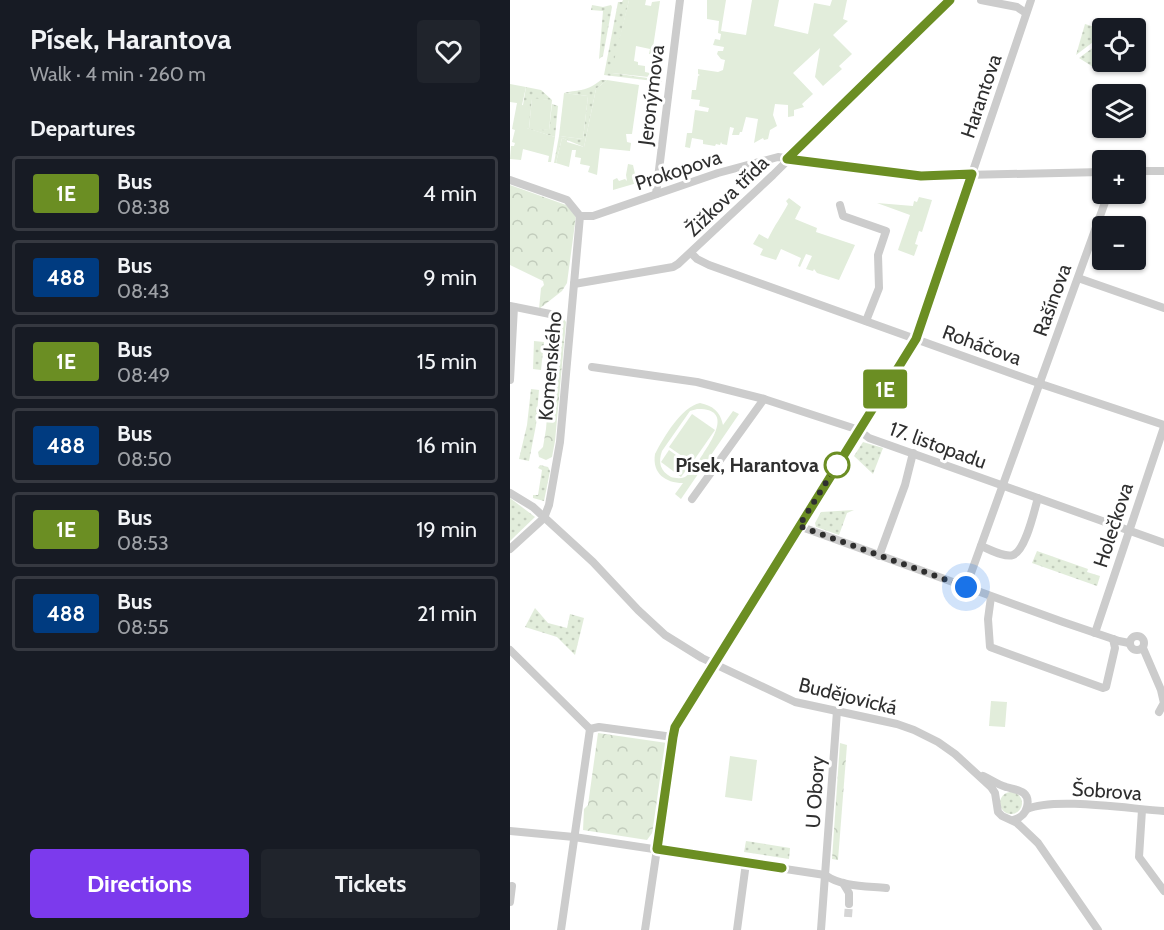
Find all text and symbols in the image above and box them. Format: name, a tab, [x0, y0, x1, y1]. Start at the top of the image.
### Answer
map controls	[1092, 18, 1146, 270]
button: locate	[1092, 18, 1146, 72]
button: heart	[417, 20, 480, 83]
text: Písek, Harantova	[30, 22, 231, 56]
street label: Jeronýmova	[633, 43, 669, 147]
street label: Harantova	[955, 51, 1007, 141]
text: Walk · 4 min · 260 m	[30, 62, 206, 86]
button: layers	[1092, 84, 1146, 138]
text: Departures	[30, 115, 135, 142]
street label: Prokopova	[632, 145, 724, 195]
street label: Žižkova třída	[681, 150, 774, 241]
button: +	[1092, 150, 1146, 204]
text: Bus	[117, 168, 152, 195]
text: 4 min	[423, 180, 477, 207]
text: 1E	[56, 181, 76, 206]
text: 08:38	[117, 195, 170, 219]
button: −	[1092, 216, 1146, 270]
text: Bus	[117, 252, 152, 279]
street label: Rašínova	[1028, 260, 1076, 340]
text: 9 min	[423, 264, 477, 291]
text: 488	[47, 265, 85, 290]
text: 08:43	[117, 279, 170, 303]
street label: Komenského	[533, 310, 567, 422]
street label: Roháčova	[939, 320, 1025, 370]
text: Bus	[117, 336, 152, 363]
text: 15 min	[417, 348, 477, 375]
text: 1E	[56, 349, 76, 374]
text: 08:49	[117, 363, 170, 387]
line badge: 1E	[858, 370, 912, 408]
text: 1E	[875, 377, 895, 402]
street label: 17. listopadu	[886, 416, 990, 474]
text: Bus	[117, 420, 152, 447]
text: 16 min	[416, 432, 477, 459]
text: 488	[47, 433, 85, 458]
text: 08:50	[117, 447, 172, 471]
marker: Písek, Harantova	[824, 452, 850, 478]
place label: Písek, Harantova	[675, 453, 819, 477]
street label: Holečkova	[1088, 479, 1138, 570]
text: Bus	[117, 504, 152, 531]
text: 19 min	[416, 516, 477, 543]
text: 1E	[56, 517, 76, 542]
text: 08:53	[117, 531, 169, 555]
your location	[951, 572, 981, 602]
text: Bus	[117, 588, 152, 615]
text: 21 min	[417, 600, 477, 627]
text: 488	[47, 601, 85, 626]
text: 08:55	[117, 615, 169, 639]
street label: Budějovická	[796, 672, 900, 720]
street label: U Obory	[800, 755, 830, 829]
street label: Šobrova	[1071, 777, 1143, 805]
button: Directions	[30, 849, 249, 918]
button: Tickets	[261, 849, 480, 918]

